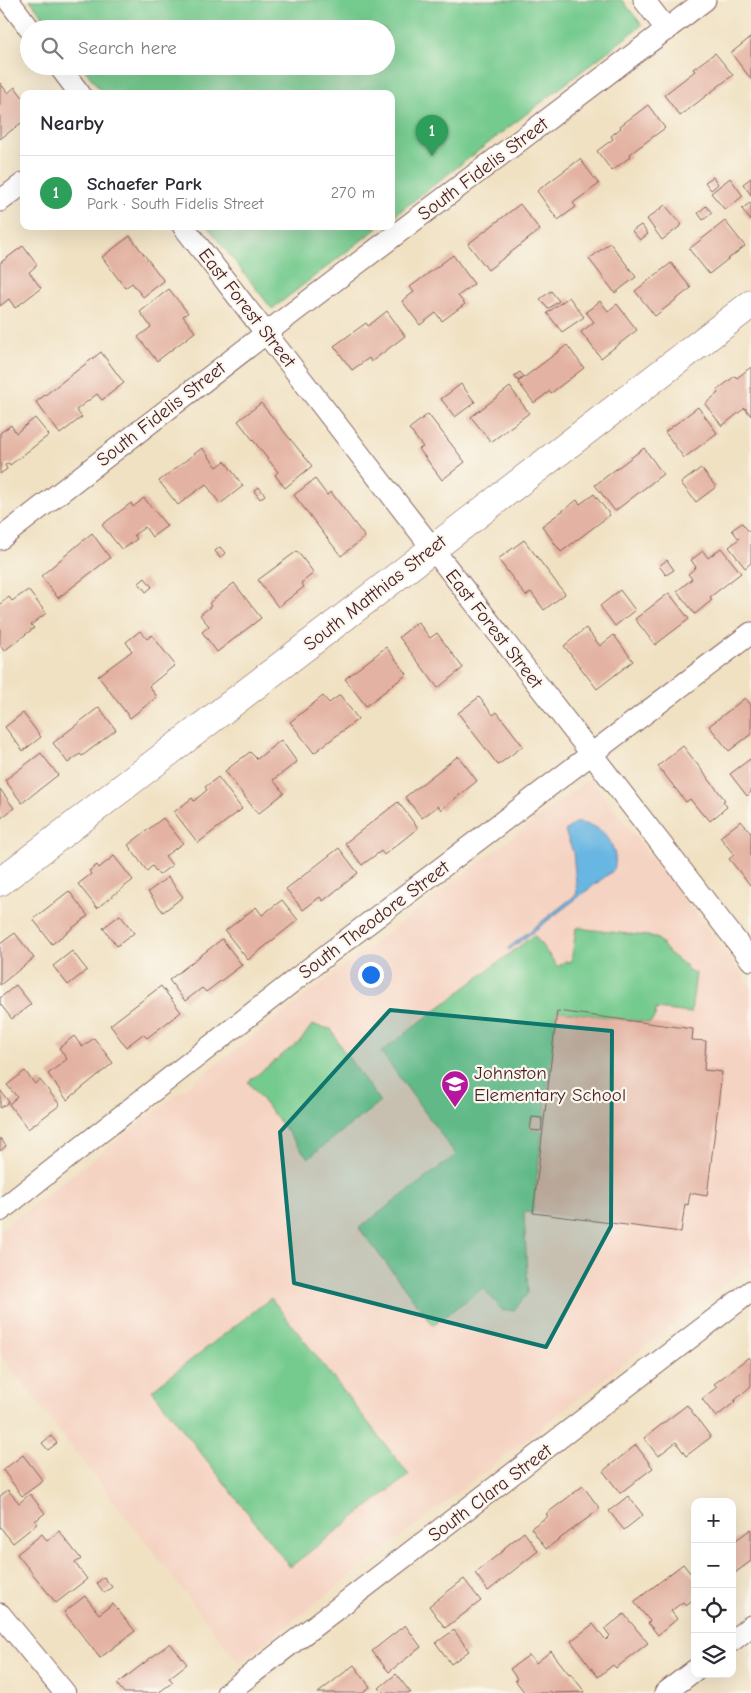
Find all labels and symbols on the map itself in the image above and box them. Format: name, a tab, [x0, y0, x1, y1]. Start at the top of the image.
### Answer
street label: South Fidelis Street	[414, 113, 553, 225]
pin: 1	[416, 115, 448, 156]
street label: East Forest Street	[194, 244, 301, 372]
street label: South Fidelis Street	[92, 357, 230, 471]
street label: South Matthias Street	[299, 530, 451, 656]
street label: East Forest Street	[441, 565, 548, 693]
street label: South Theodore Street	[294, 856, 454, 984]
your location	[358, 962, 384, 988]
place label: Johnston Elementary School	[474, 1062, 626, 1106]
school or university icon: Johnston Elementary School	[440, 1069, 470, 1108]
street label: South Clara Street	[424, 1439, 556, 1547]

